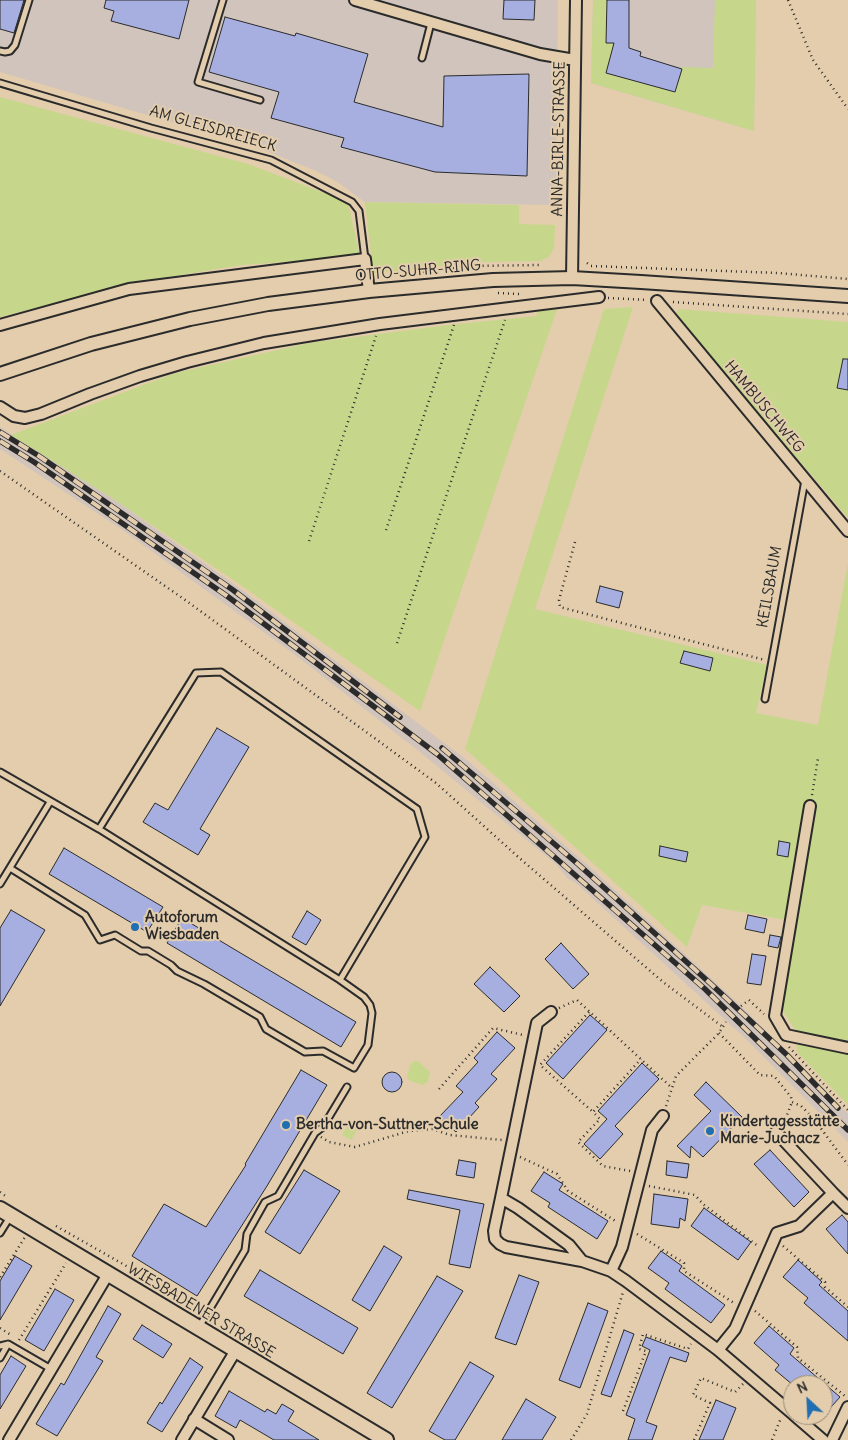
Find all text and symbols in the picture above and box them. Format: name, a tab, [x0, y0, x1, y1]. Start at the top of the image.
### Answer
street label: ANNA-BIRLE-STRASSE	[549, 61, 569, 217]
street label: AM GLEISDREIECK	[147, 102, 279, 156]
street label: OTTO-SUHR-RING	[354, 257, 482, 285]
street label: HAMBUSCHWEG	[720, 357, 808, 457]
street label: KEILSBAUM	[754, 545, 786, 629]
place label: Autoforum Wiesbaden	[145, 909, 219, 944]
marker: Autoforum Wiesbaden	[129, 921, 141, 933]
place label: Kindertagesstätte Marie-Juchacz	[720, 1113, 840, 1148]
place label: Bertha-von-Suttner-Schule	[296, 1116, 479, 1134]
marker: Bertha-von-Suttner-Schule	[280, 1119, 292, 1131]
marker: Kindertagesstätte Marie-Juchacz	[704, 1125, 716, 1137]
street label: WIESBADENER STRASSE	[124, 1260, 278, 1362]
north arrow	[783, 1375, 833, 1425]
text: N	[794, 1377, 810, 1398]

